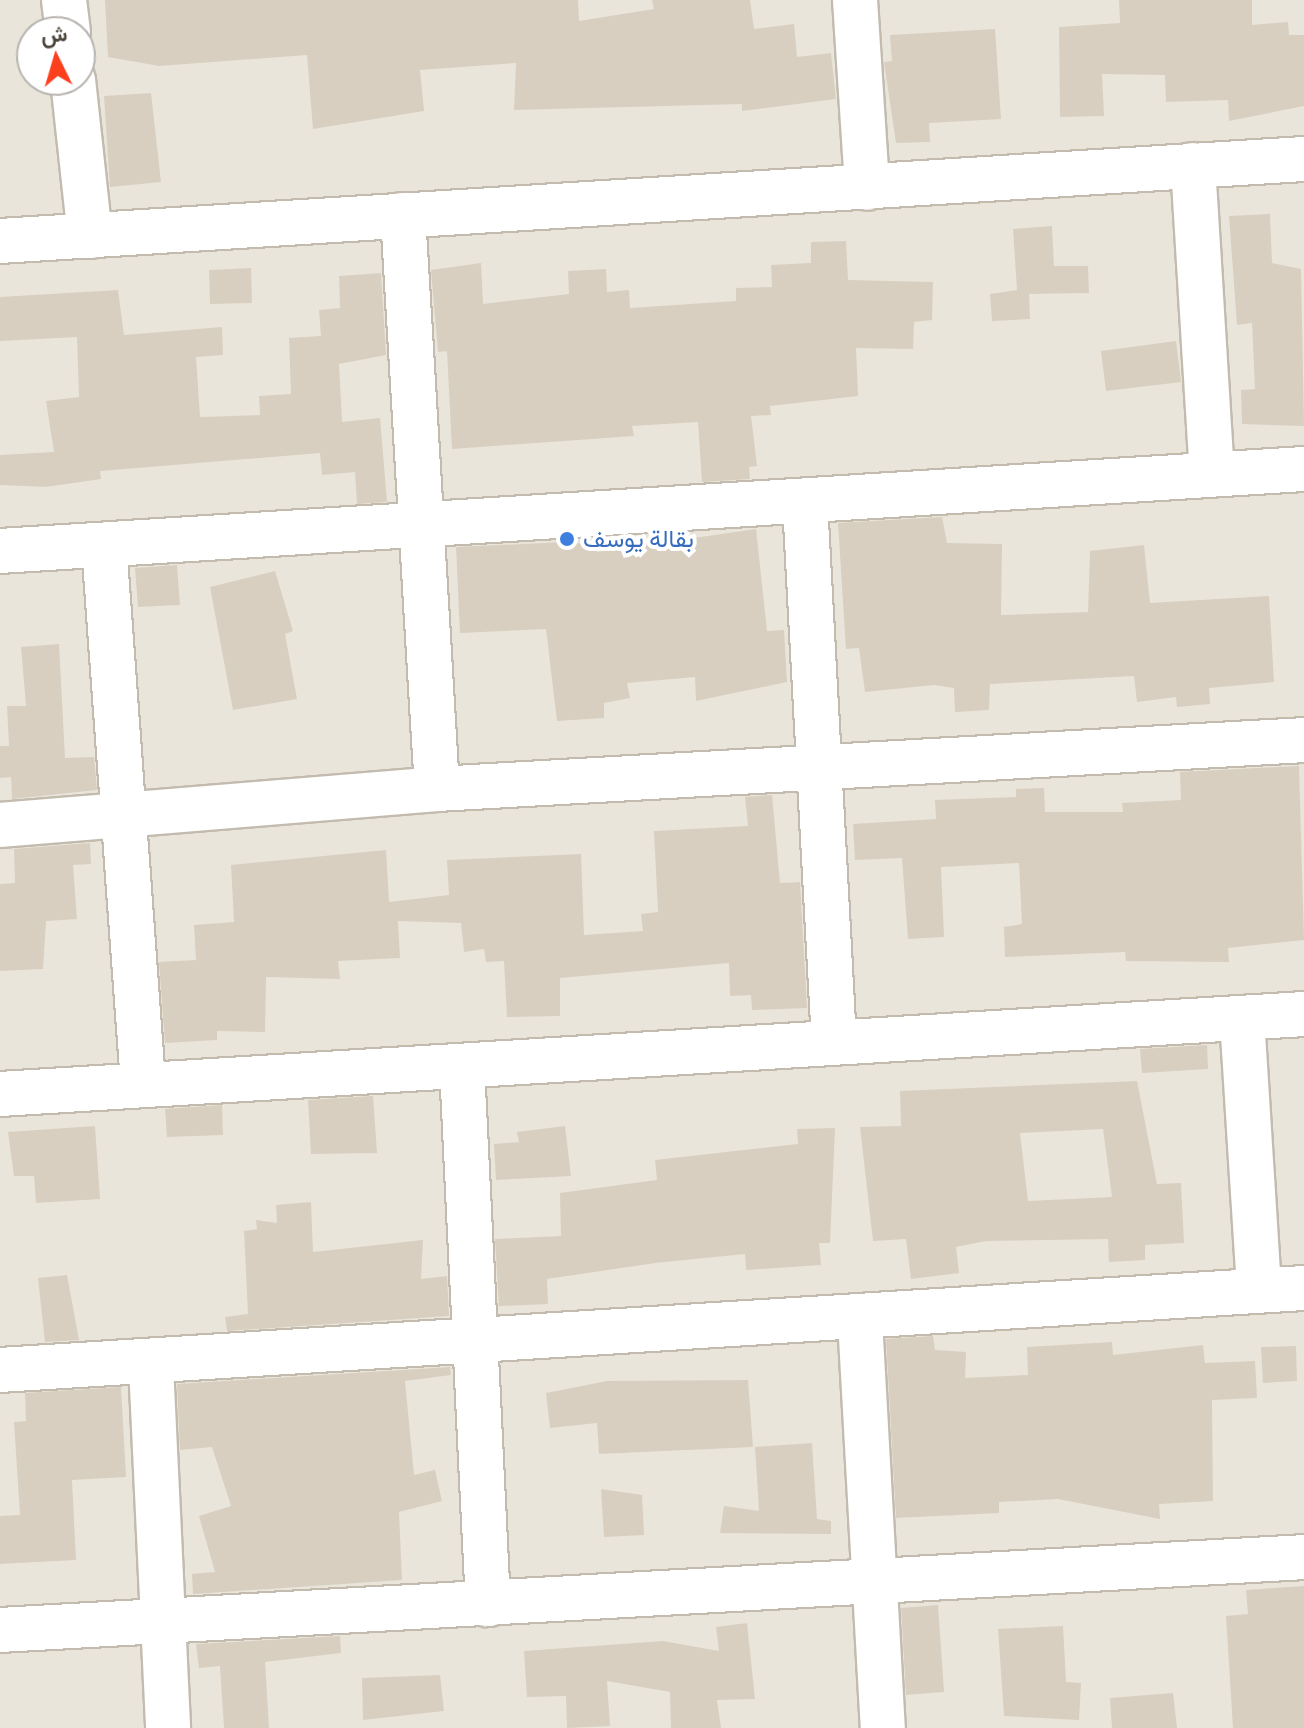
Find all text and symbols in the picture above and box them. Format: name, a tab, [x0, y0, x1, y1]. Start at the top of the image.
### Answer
north arrow	[16, 16, 96, 96]
text: ش	[40, 20, 68, 47]
place label: بقالة يوسف	[583, 525, 694, 553]
marker: بقالة يوسف	[558, 530, 576, 548]

